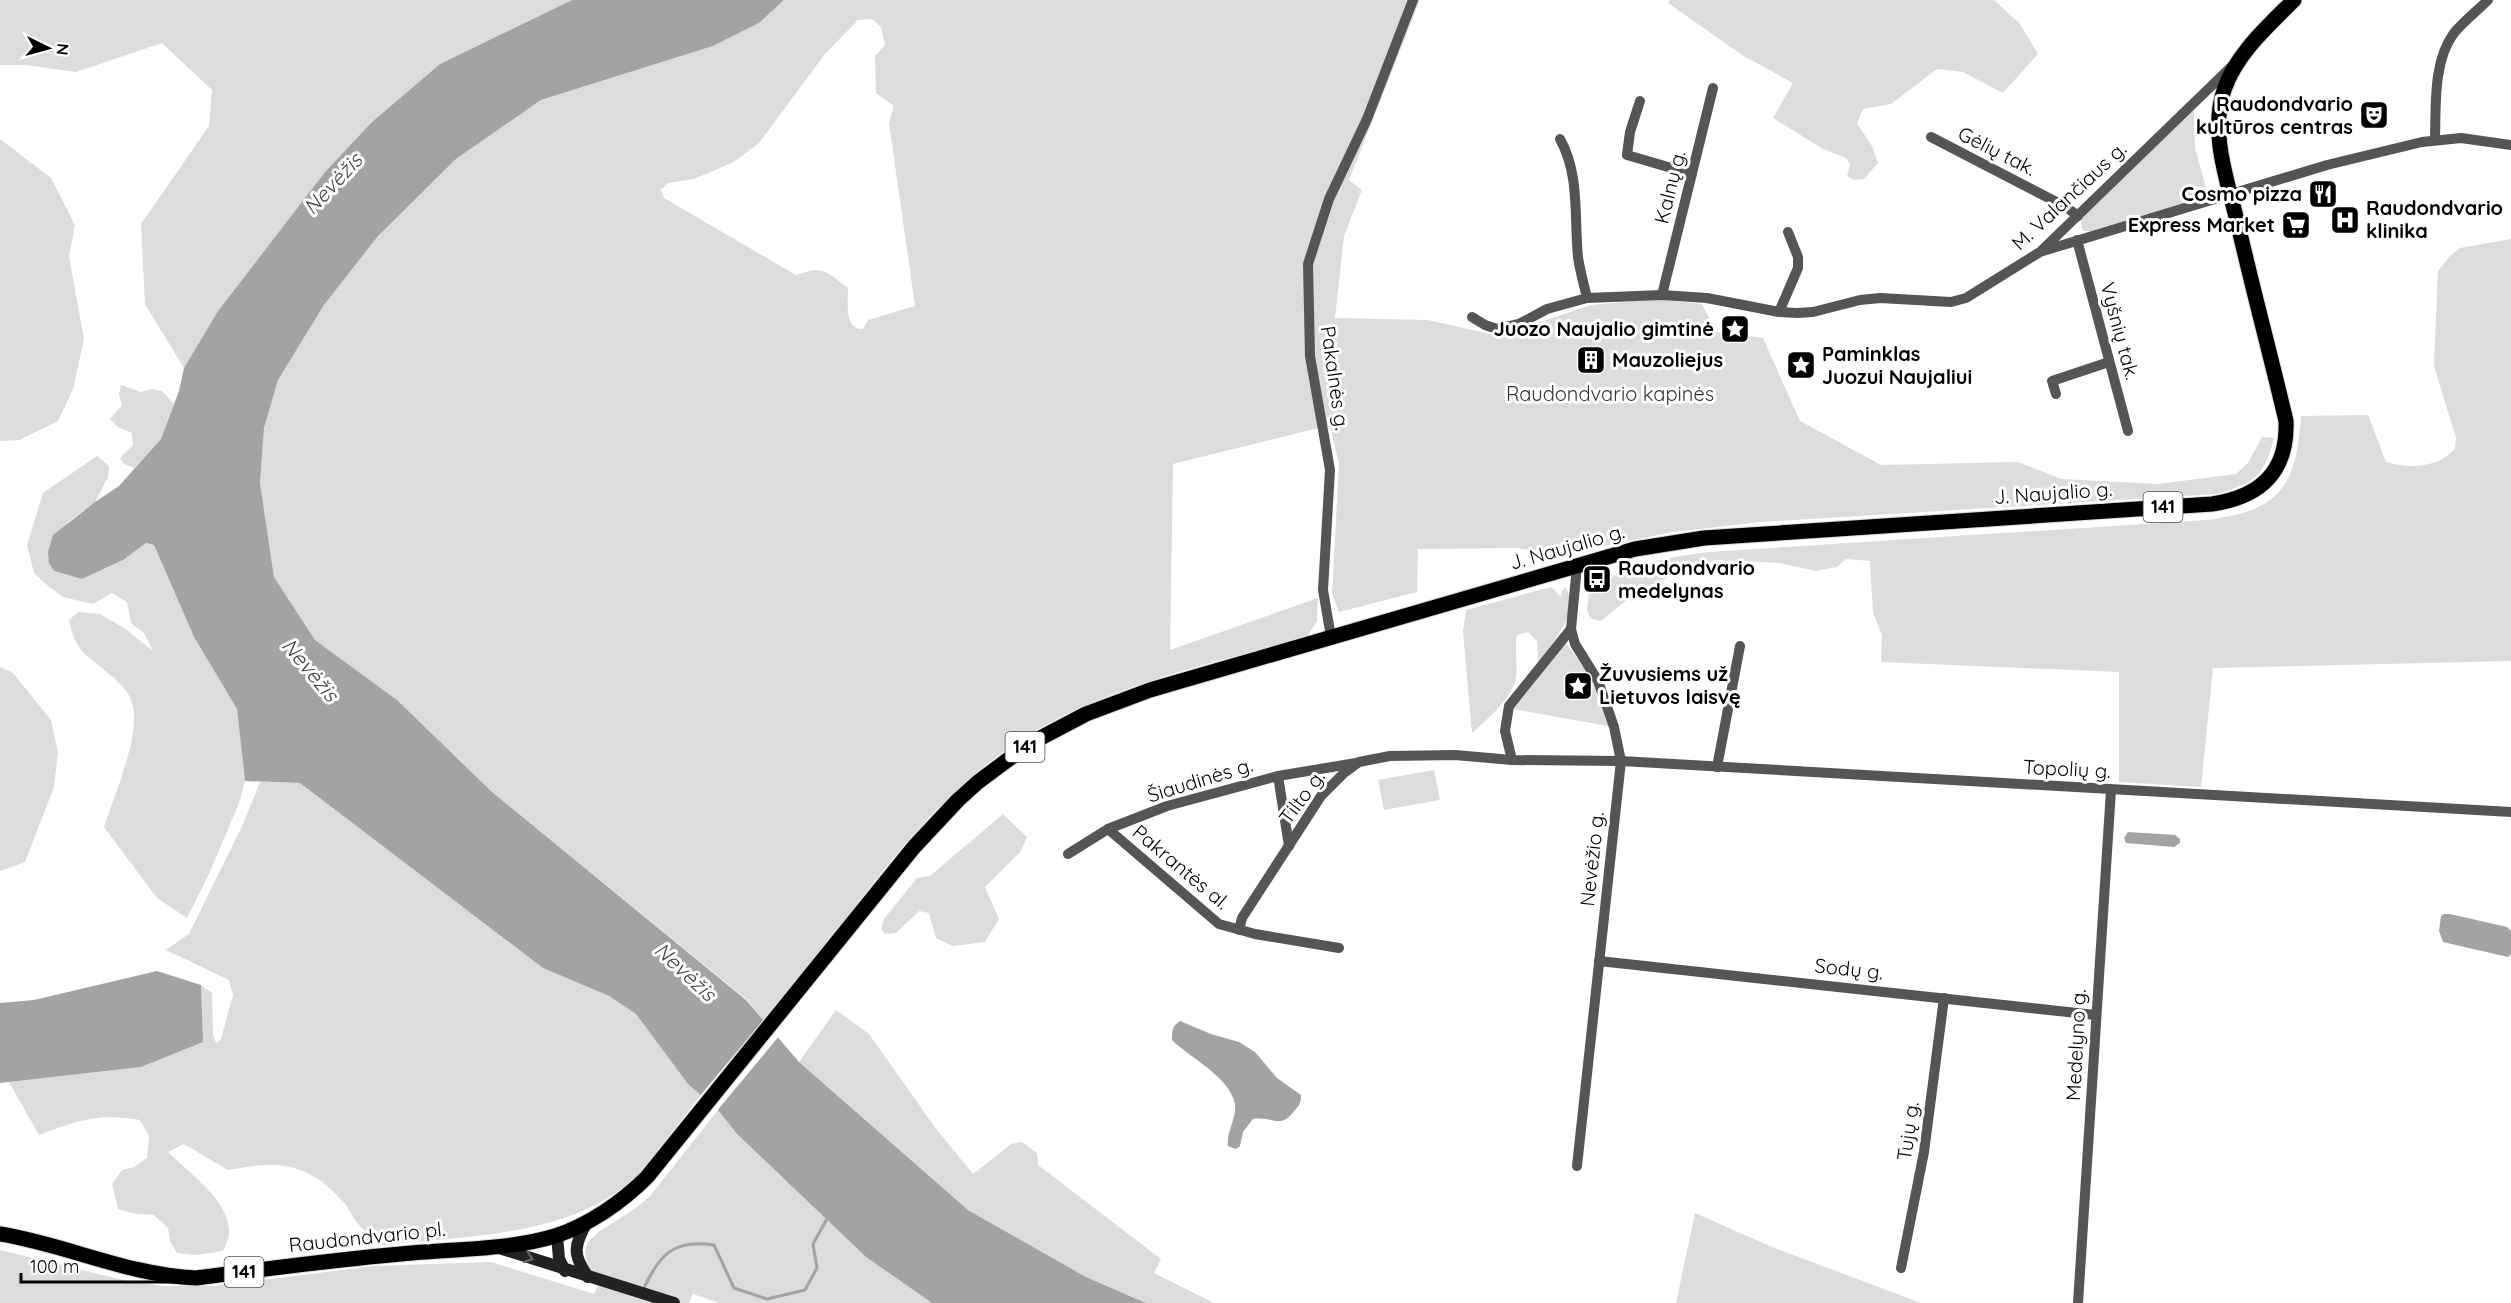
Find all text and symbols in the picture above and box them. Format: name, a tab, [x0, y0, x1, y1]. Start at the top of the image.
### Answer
north arrow	[18, 18, 78, 78]
text: N	[52, 43, 73, 56]
place label: Raudondvario kultūros centras	[2196, 91, 2353, 139]
theatre icon: Raudondvario kultūros centras	[2358, 99, 2390, 131]
street label: Gėlių tak.	[1954, 120, 2040, 181]
street label: M. Valančiaus g.	[2006, 136, 2131, 255]
water label: Nevėžis	[297, 146, 368, 219]
street label: Kalnų g.	[1648, 148, 1691, 226]
restaurant icon: Cosmo pizza	[2307, 178, 2339, 210]
place label: Cosmo pizza	[2182, 181, 2302, 206]
place label: Raudondvario klinika	[2366, 195, 2503, 243]
hospital icon: Raudondvario klinika	[2329, 204, 2361, 236]
supermarket icon: Express Market	[2280, 209, 2312, 241]
place label: Express Market	[2128, 212, 2275, 237]
street label: Vyšnių tak.	[2095, 279, 2145, 382]
place icon: Juozo Naujalio gimtinė	[1719, 313, 1751, 345]
place label: Juozo Naujalio gimtinė	[1494, 316, 1714, 341]
street label: Pakalnės g.	[1316, 324, 1355, 432]
place label: Paminklas Juozui Naujaliui	[1822, 341, 1972, 389]
building icon: Mauzoliejus	[1575, 344, 1607, 376]
place label: Mauzoliejus	[1612, 347, 1723, 372]
place icon: Paminklas Juozui Naujaliui	[1785, 349, 1817, 381]
park label: Raudondvario kapinės	[1506, 381, 1714, 406]
street label: J. Naujalio g.	[1993, 476, 2113, 509]
road number: 141	[2144, 492, 2182, 522]
street label: J. Naujalio g.	[1506, 518, 1627, 575]
place label: Raudondvario medelynas	[1618, 555, 1755, 603]
bus stop icon: Raudondvario medelynas	[1581, 563, 1613, 595]
water label: Nevėžis	[277, 633, 345, 707]
place label: Žuvusiems už Lietuvos laisvę	[1599, 661, 1741, 709]
place icon: Žuvusiems už Lietuvos laisvę	[1562, 670, 1594, 702]
road number: 141	[1006, 732, 1044, 762]
street label: Šiaudinės g.	[1144, 752, 1256, 807]
street label: Topolių g.	[2023, 754, 2112, 783]
street label: Tilto g.	[1273, 765, 1330, 829]
street label: Nevėžio g.	[1574, 810, 1609, 908]
street label: Pakrantės al.	[1128, 819, 1235, 914]
water label: Nevėžis	[650, 936, 723, 1007]
street label: Sodų g.	[1814, 952, 1885, 985]
street label: Medelyno g.	[2060, 988, 2091, 1102]
street label: Tujų g.	[1891, 1100, 1924, 1162]
street label: Raudondvario pl.	[287, 1216, 446, 1257]
scale bar	[21, 1246, 180, 1284]
one-way arrow	[523, 1251, 534, 1264]
text: 100 m	[30, 1255, 79, 1278]
road number: 141	[224, 1257, 264, 1287]

